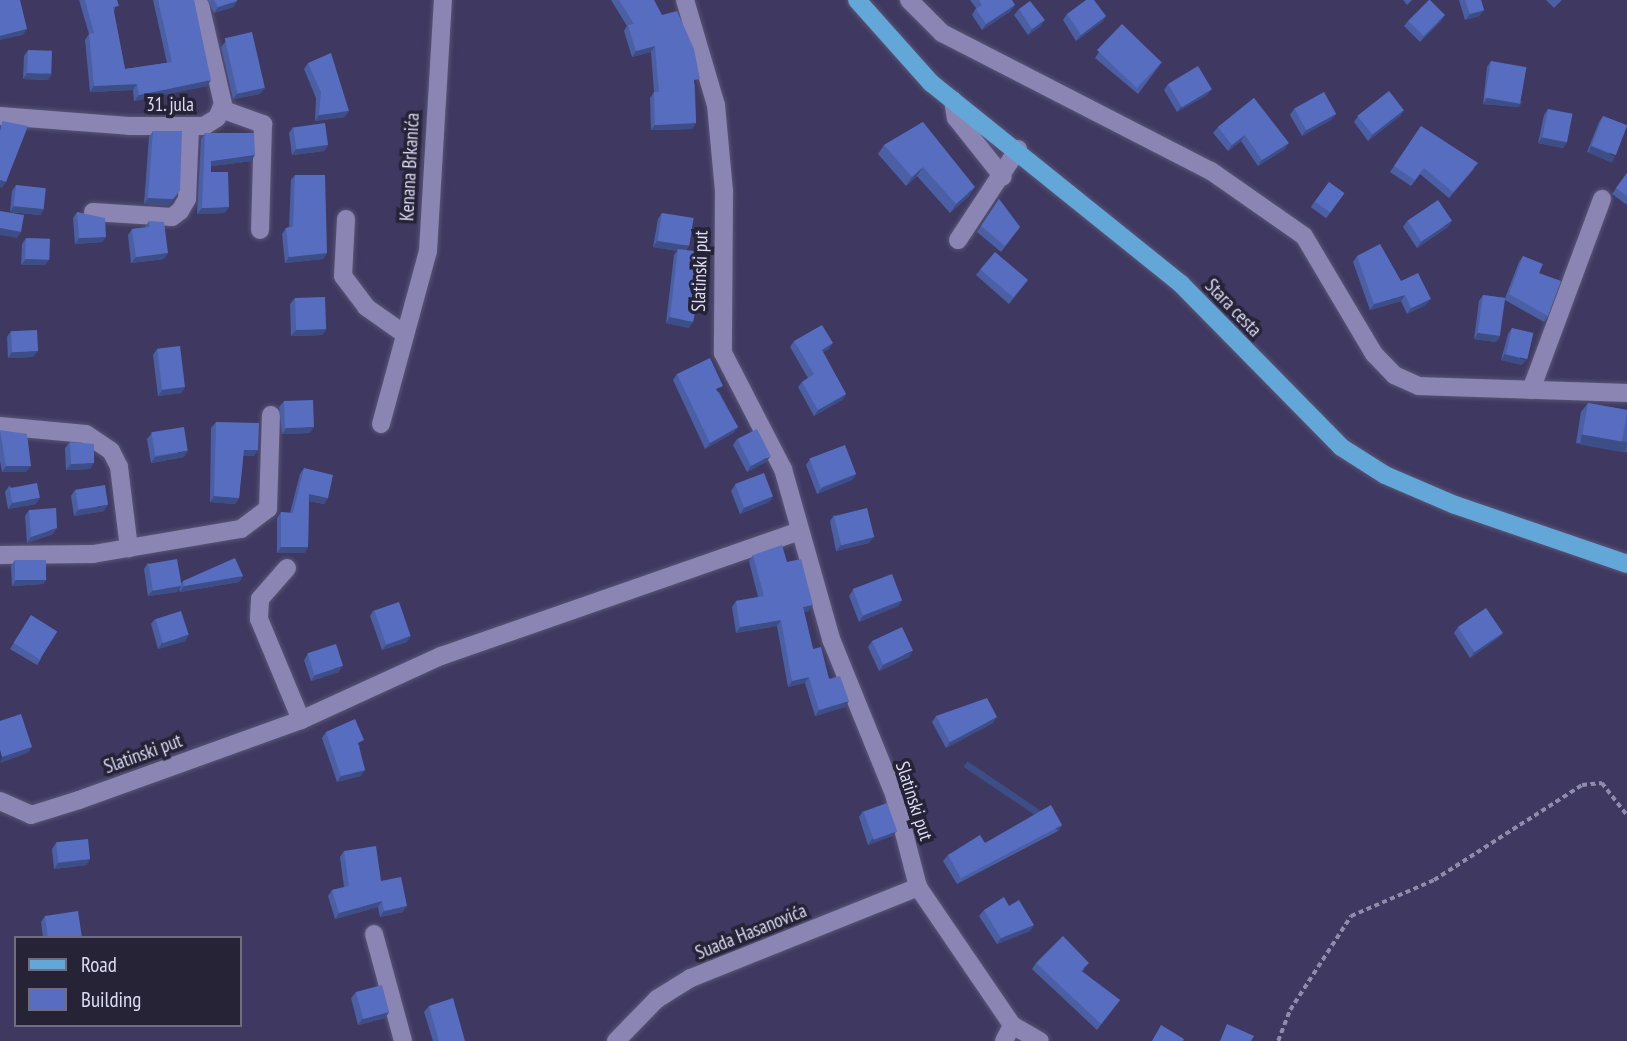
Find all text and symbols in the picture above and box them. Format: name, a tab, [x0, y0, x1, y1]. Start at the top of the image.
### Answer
street label: 31. jula	[146, 94, 194, 116]
street label: Kenana Brkanića	[396, 112, 424, 222]
street label: Slatinski put	[687, 230, 713, 312]
street label: Stara cesta	[1200, 274, 1266, 342]
street label: Slatinski put	[101, 729, 185, 779]
street label: Slatinski put	[891, 759, 937, 843]
street label: Suada Hasanovića	[692, 899, 810, 965]
legend	[14, 936, 242, 1027]
text: Road	[81, 951, 117, 978]
text: Building	[81, 986, 141, 1013]

